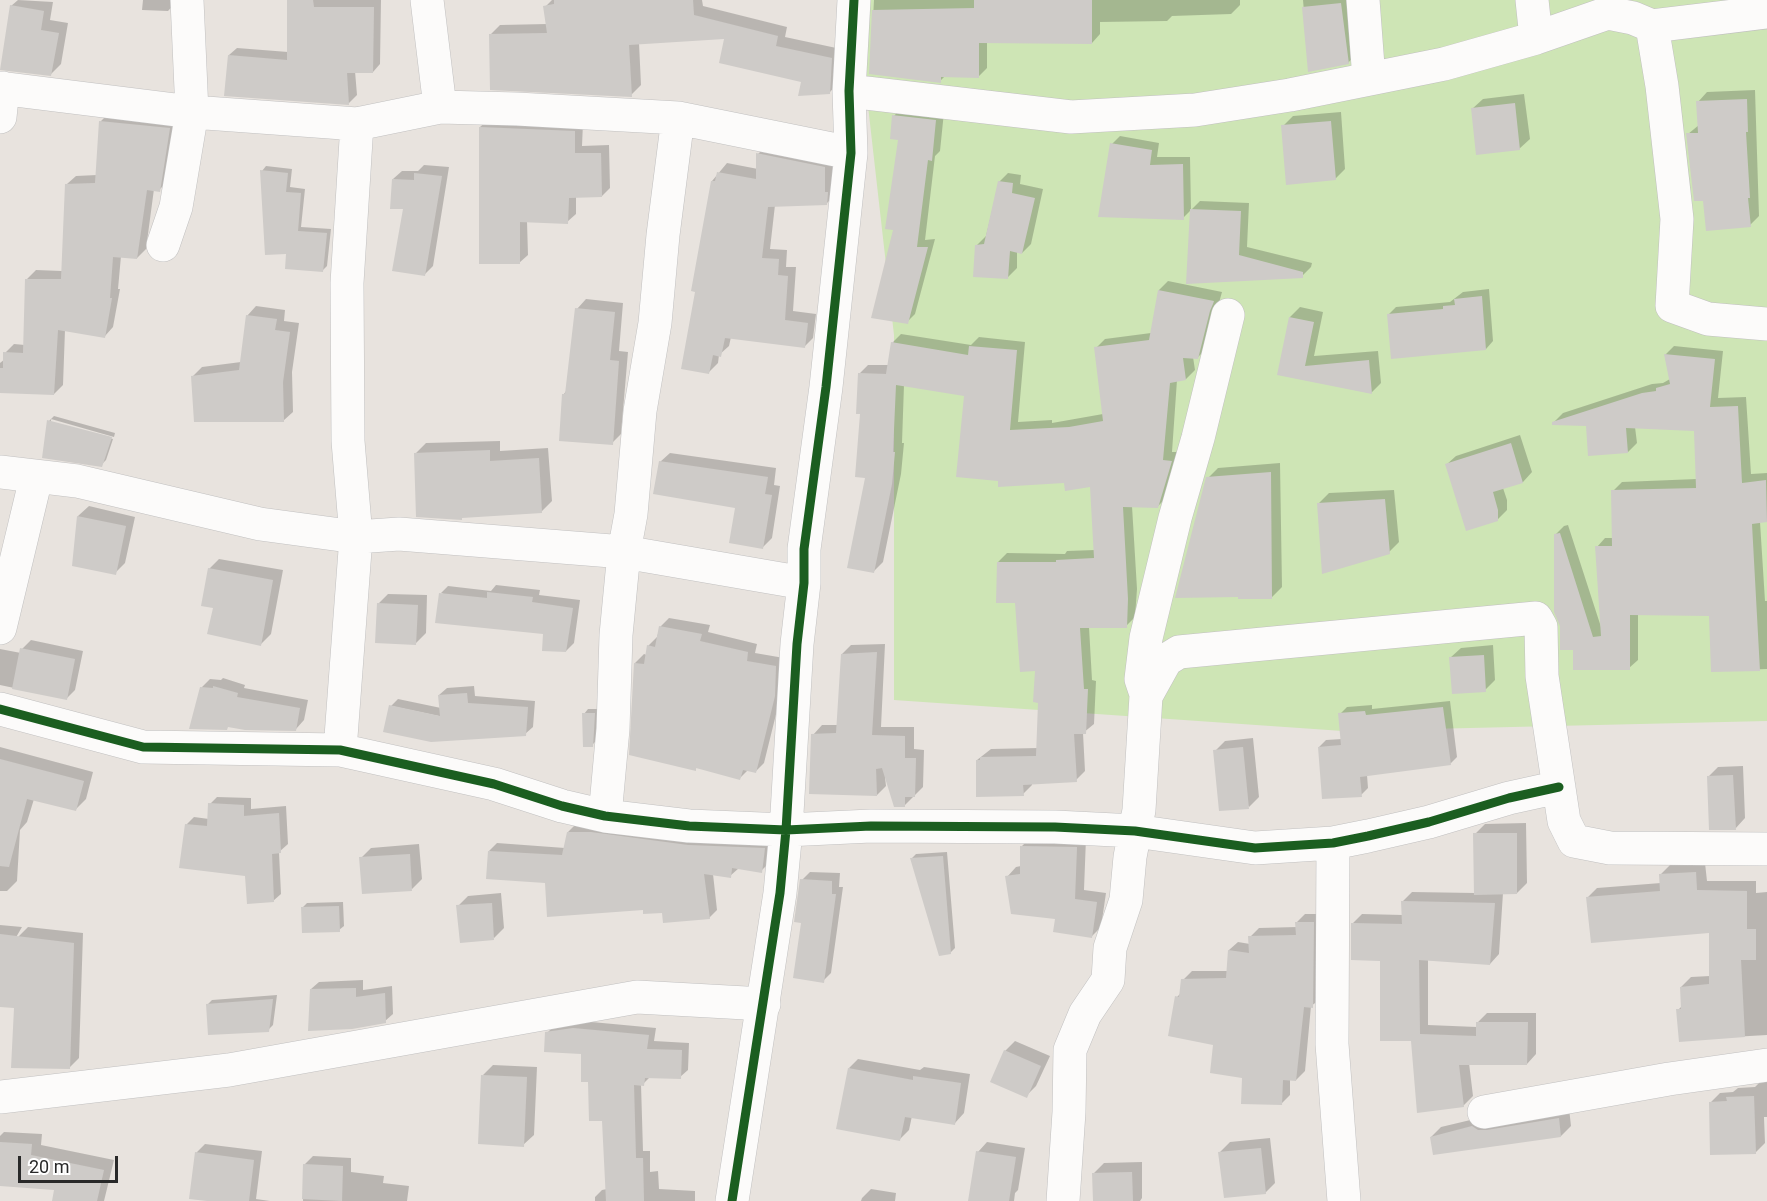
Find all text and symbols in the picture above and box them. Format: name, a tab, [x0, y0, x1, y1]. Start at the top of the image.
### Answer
scale bar	[21, 1144, 122, 1182]
text: 20 m	[29, 1156, 69, 1177]

